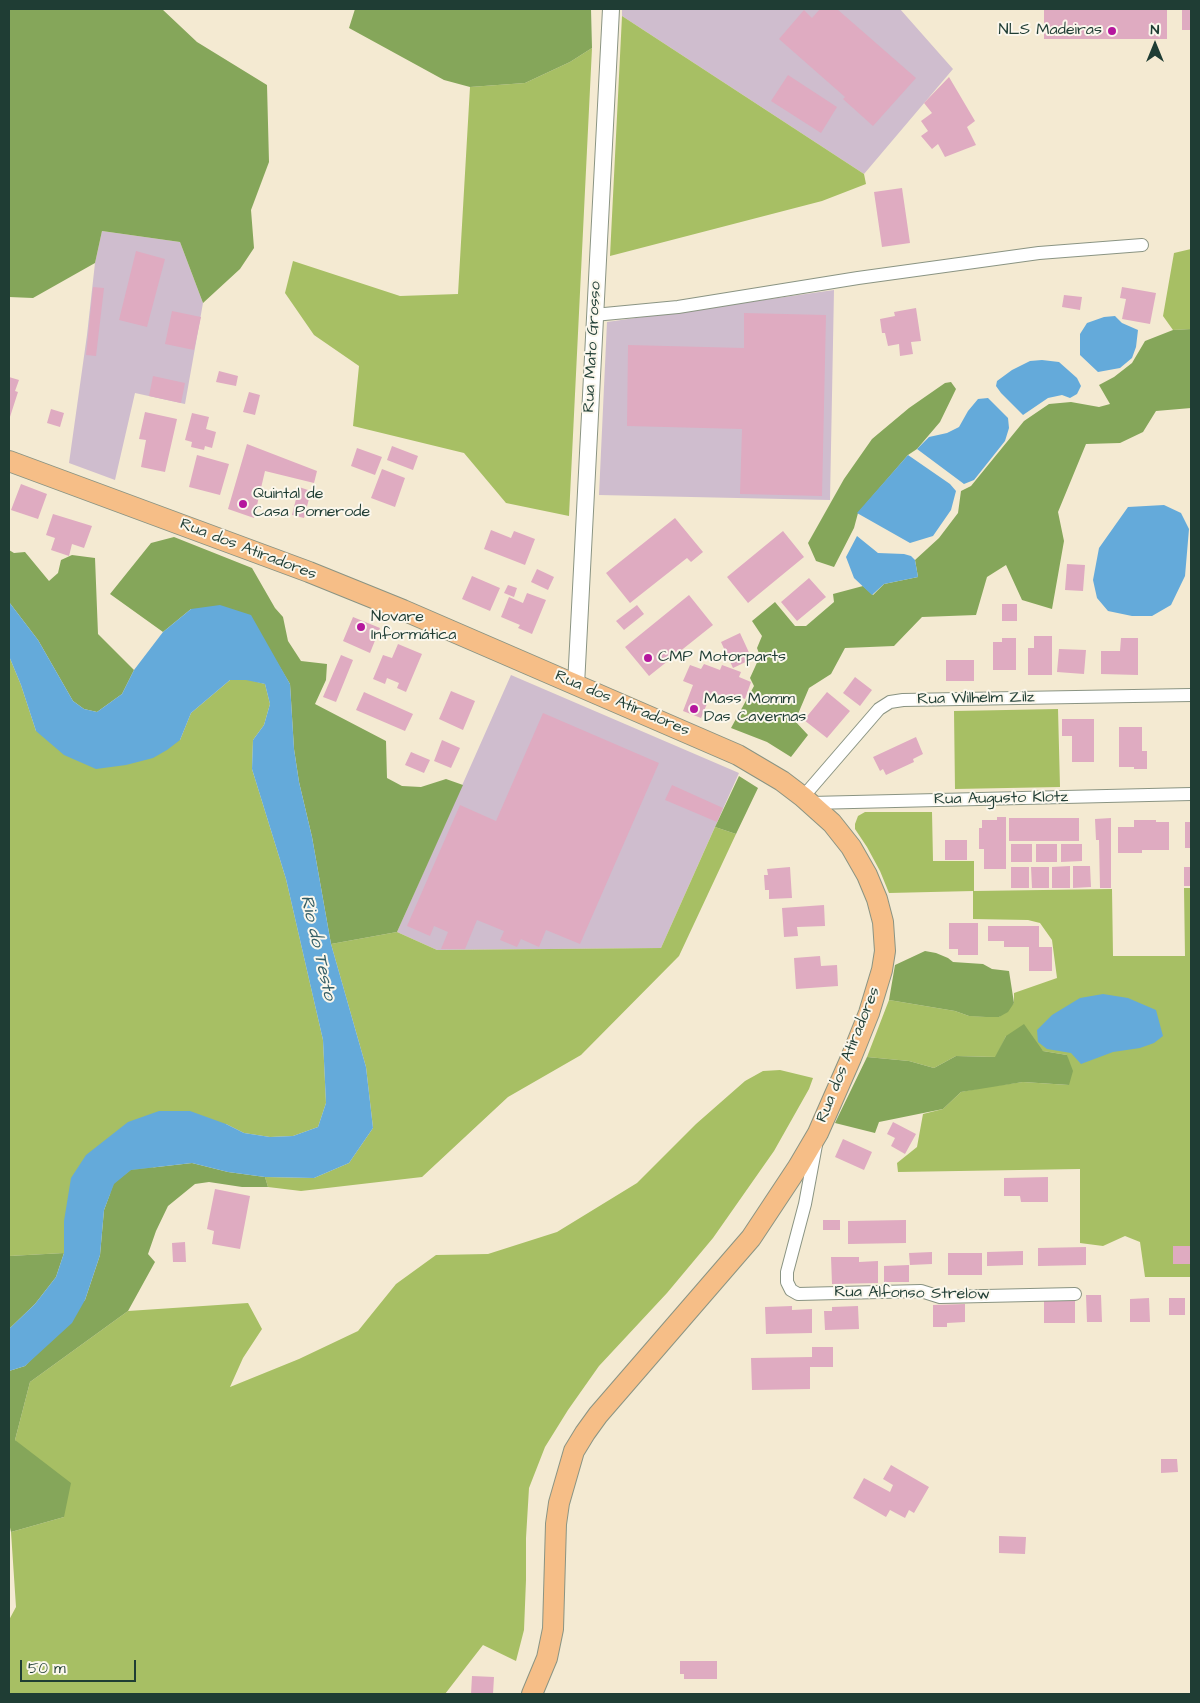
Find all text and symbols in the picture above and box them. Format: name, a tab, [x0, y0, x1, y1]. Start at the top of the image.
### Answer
north arrow	[1130, 20, 1180, 70]
text: N	[1151, 20, 1159, 40]
place label: NLS Madeiras	[999, 21, 1102, 41]
marker: NLS Madeiras	[1106, 25, 1118, 37]
street label: Rua Mato Grosso	[580, 281, 606, 413]
place label: Quintal de Casa Pomerode	[253, 485, 370, 523]
marker: Quintal de Casa Pomerode	[237, 498, 249, 510]
street label: Rua dos Atiradores	[177, 515, 319, 585]
place label: Novare Informática	[371, 608, 457, 646]
marker: Novare Informática	[355, 621, 367, 633]
place label: CMP Motorparts	[658, 648, 786, 668]
marker: CMP Motorparts	[642, 652, 654, 664]
street label: Rua dos Atiradores	[552, 667, 692, 741]
street label: Rua Wilhelm Zilz	[917, 688, 1035, 710]
place label: Mass Momm Das Cavernas	[704, 690, 806, 728]
marker: Mass Momm Das Cavernas	[688, 703, 700, 715]
street label: Rua Augusto Klotz	[934, 788, 1068, 810]
water label: Rio do Testo	[294, 894, 340, 1002]
street label: Rua dos Atiradores	[813, 984, 885, 1126]
street label: Rua Alfonso Strelow	[834, 1283, 990, 1305]
scale bar	[22, 1650, 139, 1682]
text: 50 m	[28, 1658, 66, 1679]

